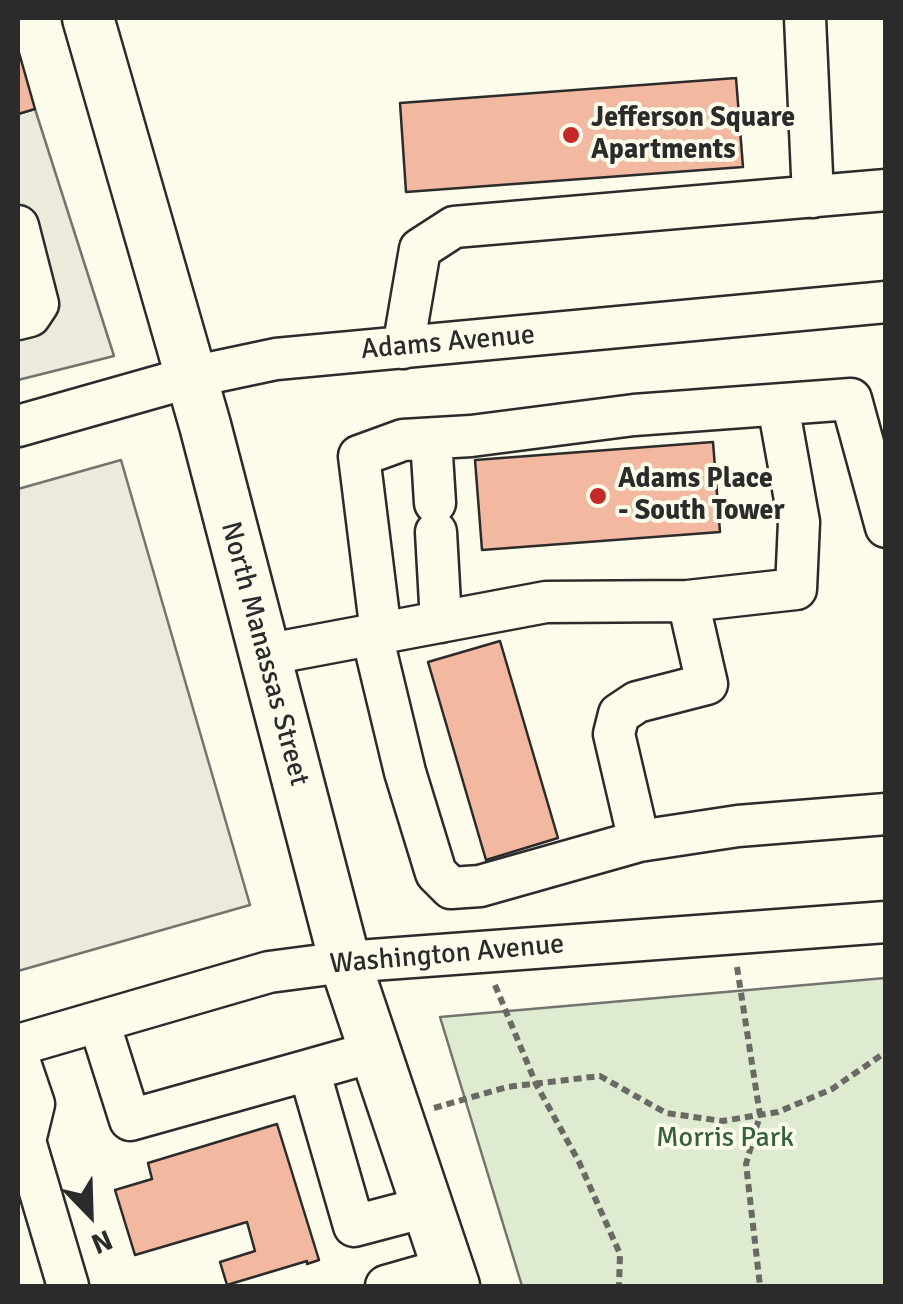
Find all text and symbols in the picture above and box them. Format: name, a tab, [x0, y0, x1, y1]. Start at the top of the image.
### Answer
place label: Jefferson Square Apartments	[591, 102, 795, 168]
marker: Jefferson Square Apartments	[560, 124, 582, 146]
street label: Adams Avenue	[360, 319, 536, 367]
place label: Adams Place - South Tower	[618, 463, 785, 529]
marker: Adams Place - South Tower	[587, 485, 609, 507]
street label: North Manassas Street	[213, 518, 315, 790]
street label: Washington Avenue	[328, 928, 566, 982]
park label: Morris Park	[656, 1122, 794, 1156]
north arrow	[40, 1164, 140, 1264]
text: N	[86, 1222, 117, 1261]

